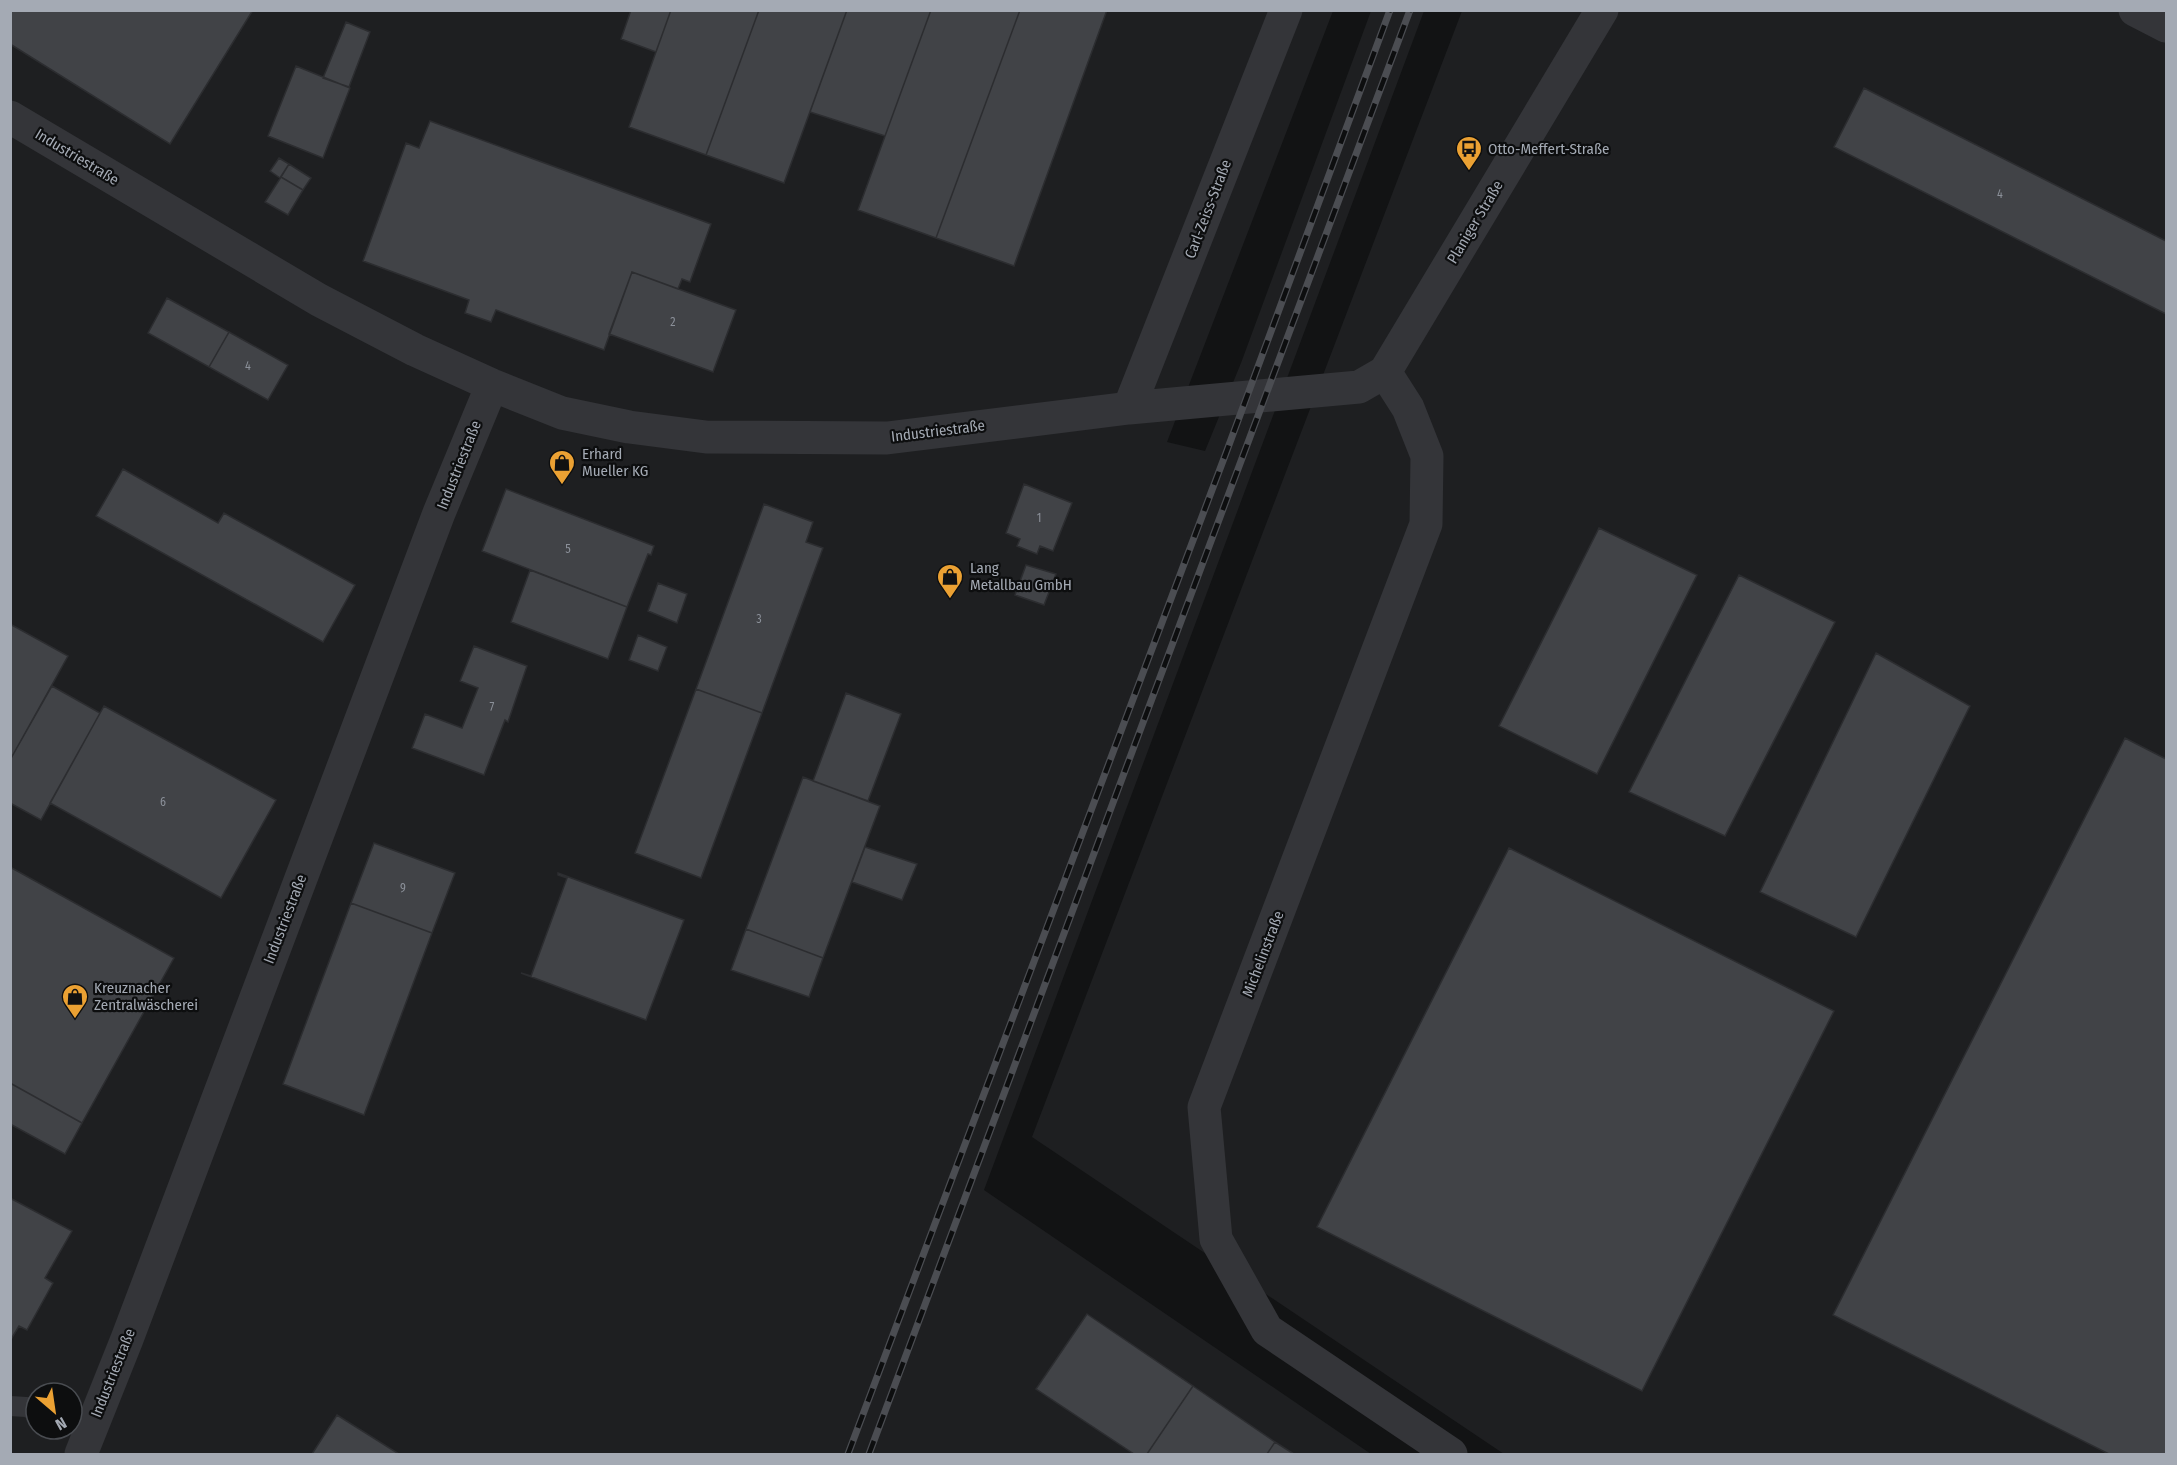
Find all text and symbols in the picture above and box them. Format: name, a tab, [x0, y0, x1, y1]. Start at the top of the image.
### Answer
street label: Industriestraße	[32, 125, 122, 189]
bus stop icon: Otto-Meffert-Straße	[1454, 134, 1484, 172]
place label: Otto-Meffert-Straße	[1488, 140, 1609, 158]
street label: Carl-Zeiss-Straße	[1181, 157, 1235, 261]
street label: Planiger Straße	[1443, 177, 1507, 267]
house number: 4	[1997, 187, 2003, 201]
house number: 2	[670, 315, 676, 329]
house number: 4	[245, 359, 251, 373]
street label: Industriestraße	[890, 416, 986, 446]
street label: Industriestraße	[433, 418, 485, 512]
place label: Erhard Mueller KG	[582, 445, 648, 480]
shop icon: Erhard Mueller KG	[547, 448, 577, 486]
house number: 1	[1037, 511, 1041, 525]
house number: 5	[565, 542, 571, 556]
place label: Lang Metallbau GmbH	[970, 559, 1072, 594]
shop icon: Lang Metallbau GmbH	[935, 562, 965, 600]
house number: 3	[756, 612, 762, 626]
house number: 7	[490, 700, 495, 714]
house number: 6	[160, 795, 166, 809]
street label: Industriestraße	[260, 872, 310, 966]
house number: 9	[400, 881, 406, 895]
street label: Michelinstraße	[1238, 908, 1288, 1000]
place label: Kreuznacher Zentralwäscherei	[94, 979, 198, 1014]
shop icon: Kreuznacher Zentralwäscherei	[60, 982, 90, 1020]
street label: Industriestraße	[87, 1326, 139, 1420]
north arrow	[24, 1381, 84, 1441]
text: N	[52, 1413, 70, 1434]

